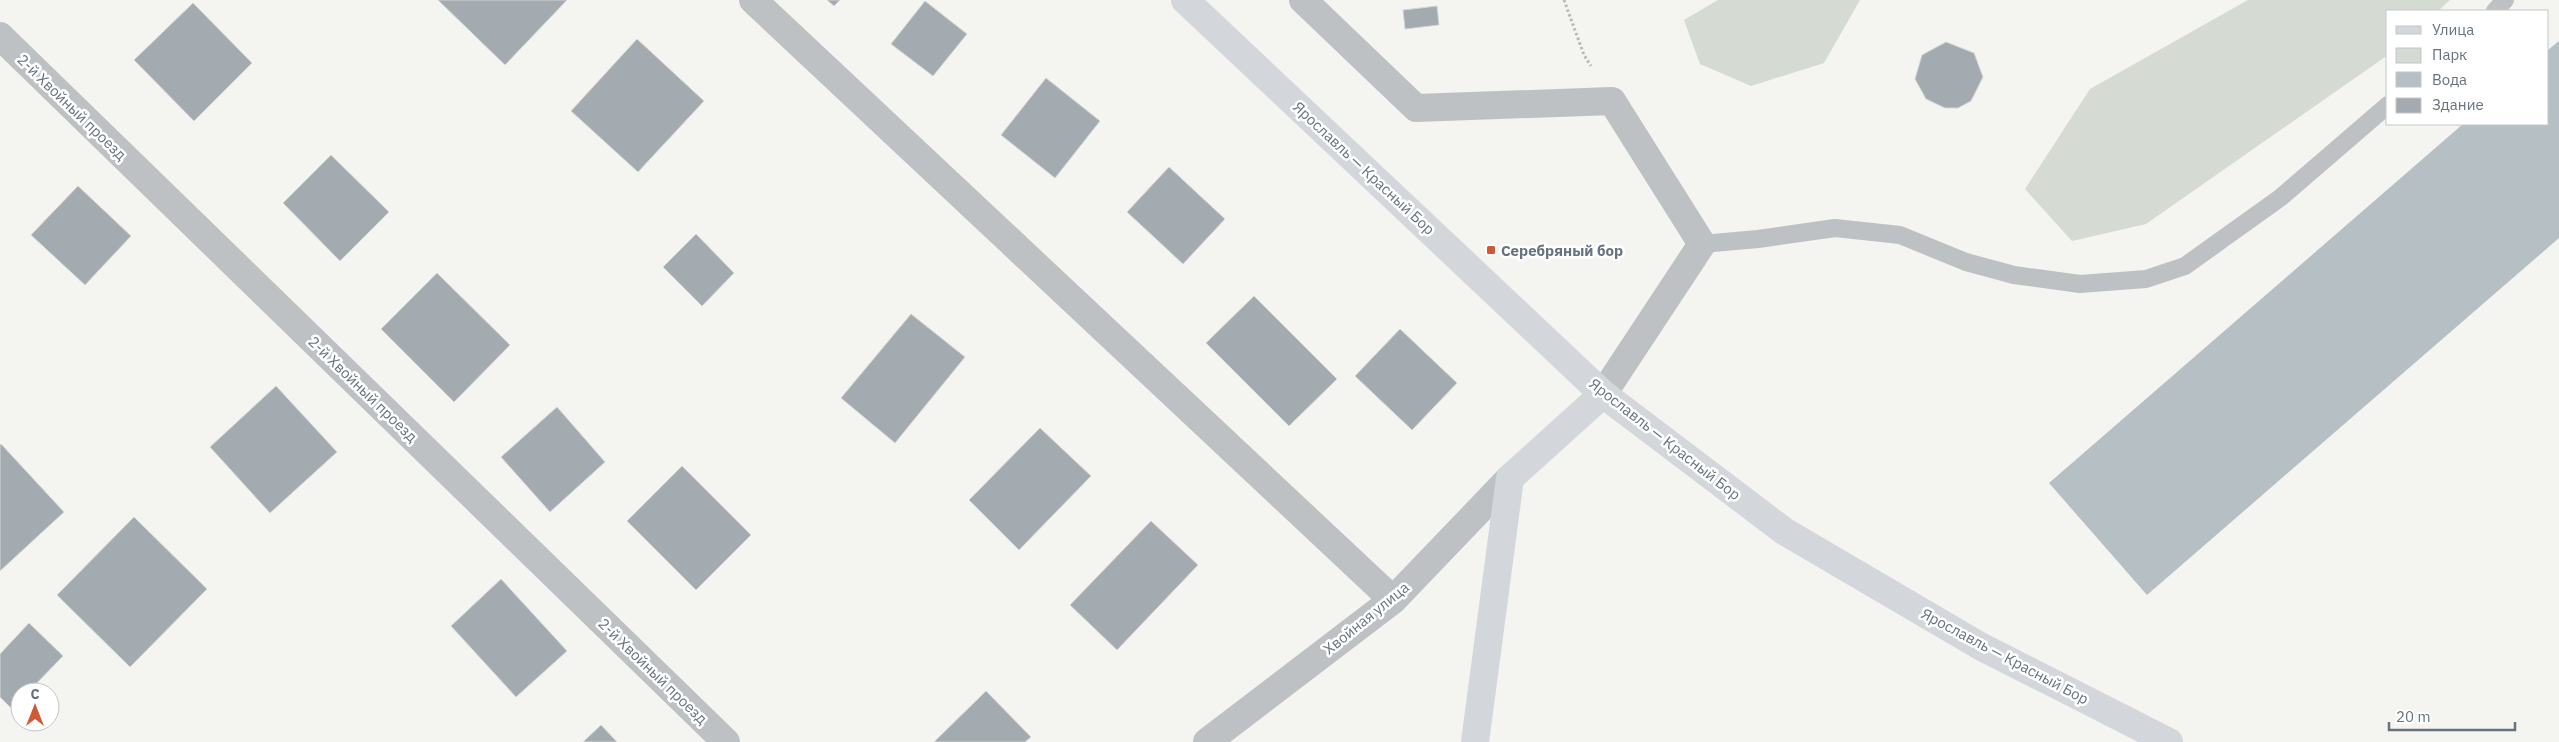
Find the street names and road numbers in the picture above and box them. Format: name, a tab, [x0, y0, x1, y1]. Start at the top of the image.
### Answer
street label: 2-й Хвойный проезд	[13, 50, 131, 164]
street label: Ярославль — Красный Бор	[1289, 97, 1439, 239]
street label: 2-й Хвойный проезд	[304, 332, 422, 446]
street label: Ярославль — Красный Бор	[1585, 374, 1745, 504]
street label: Хвойная улица	[1319, 578, 1413, 658]
street label: Ярославль — Красный Бор	[1918, 604, 2092, 708]
street label: 2-й Хвойный проезд	[594, 614, 712, 728]

